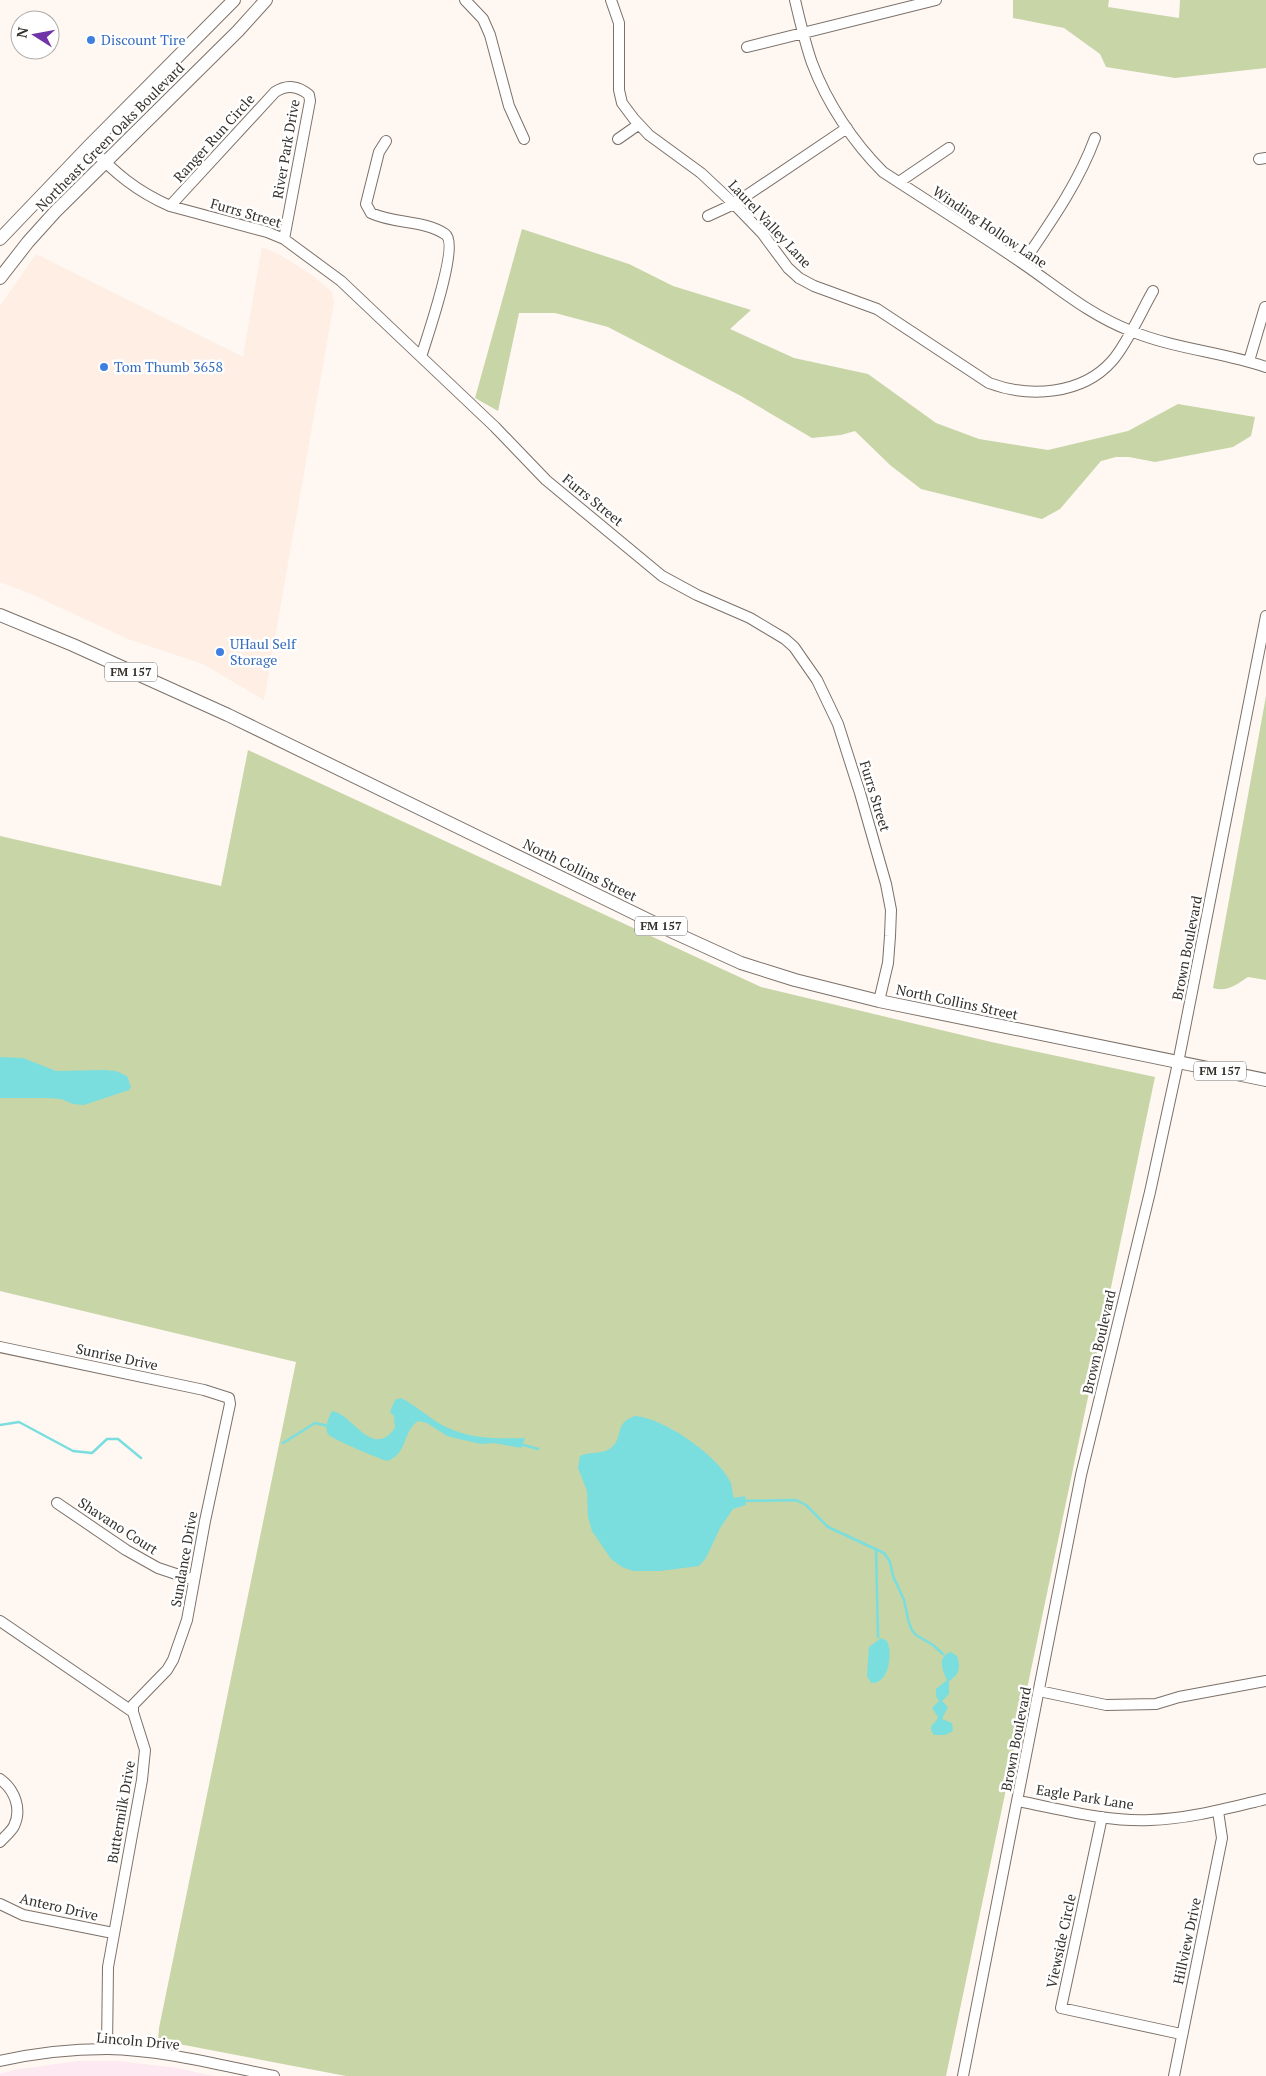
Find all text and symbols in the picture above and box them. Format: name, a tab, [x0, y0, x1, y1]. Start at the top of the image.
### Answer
north arrow	[10, 10, 60, 60]
text: N	[11, 25, 32, 39]
place label: Discount Tire	[101, 30, 185, 49]
marker: Discount Tire	[85, 34, 97, 46]
street label: Northeast Green Oaks Boulevard	[31, 58, 188, 215]
street label: Ranger Run Circle	[169, 89, 258, 186]
street label: River Park Drive	[267, 98, 304, 200]
street label: Laurel Valley Lane	[725, 176, 816, 272]
street label: Winding Hollow Lane	[929, 181, 1051, 272]
street label: Furrs Street	[208, 193, 285, 232]
place label: Tom Thumb 3658	[114, 357, 223, 376]
marker: Tom Thumb 3658	[98, 361, 110, 373]
street label: Furrs Street	[559, 469, 628, 531]
place label: UHaul Self Storage	[230, 634, 297, 669]
marker: UHaul Self Storage	[214, 646, 226, 658]
road number: FM 157	[105, 662, 157, 682]
street label: Furrs Street	[856, 758, 896, 834]
street label: North Collins Street	[520, 834, 641, 906]
street label: Brown Boulevard	[1167, 894, 1206, 1002]
road number: FM 157	[635, 916, 687, 936]
street label: North Collins Street	[894, 979, 1021, 1024]
road number: FM 157	[1194, 1062, 1246, 1080]
street label: Brown Boulevard	[1077, 1288, 1120, 1396]
street label: Sunrise Drive	[74, 1339, 160, 1374]
street label: Shavano Court	[75, 1493, 162, 1559]
street label: Sundance Drive	[166, 1509, 201, 1608]
street label: Brown Boulevard	[996, 1685, 1035, 1793]
street label: Buttermilk Drive	[102, 1759, 139, 1865]
street label: Eagle Park Lane	[1035, 1779, 1135, 1814]
street label: Antero Drive	[18, 1888, 100, 1925]
street label: Viewside Circle	[1041, 1892, 1080, 1990]
street label: Hillview Drive	[1168, 1896, 1205, 1986]
street label: Lincoln Drive	[96, 2027, 180, 2054]

